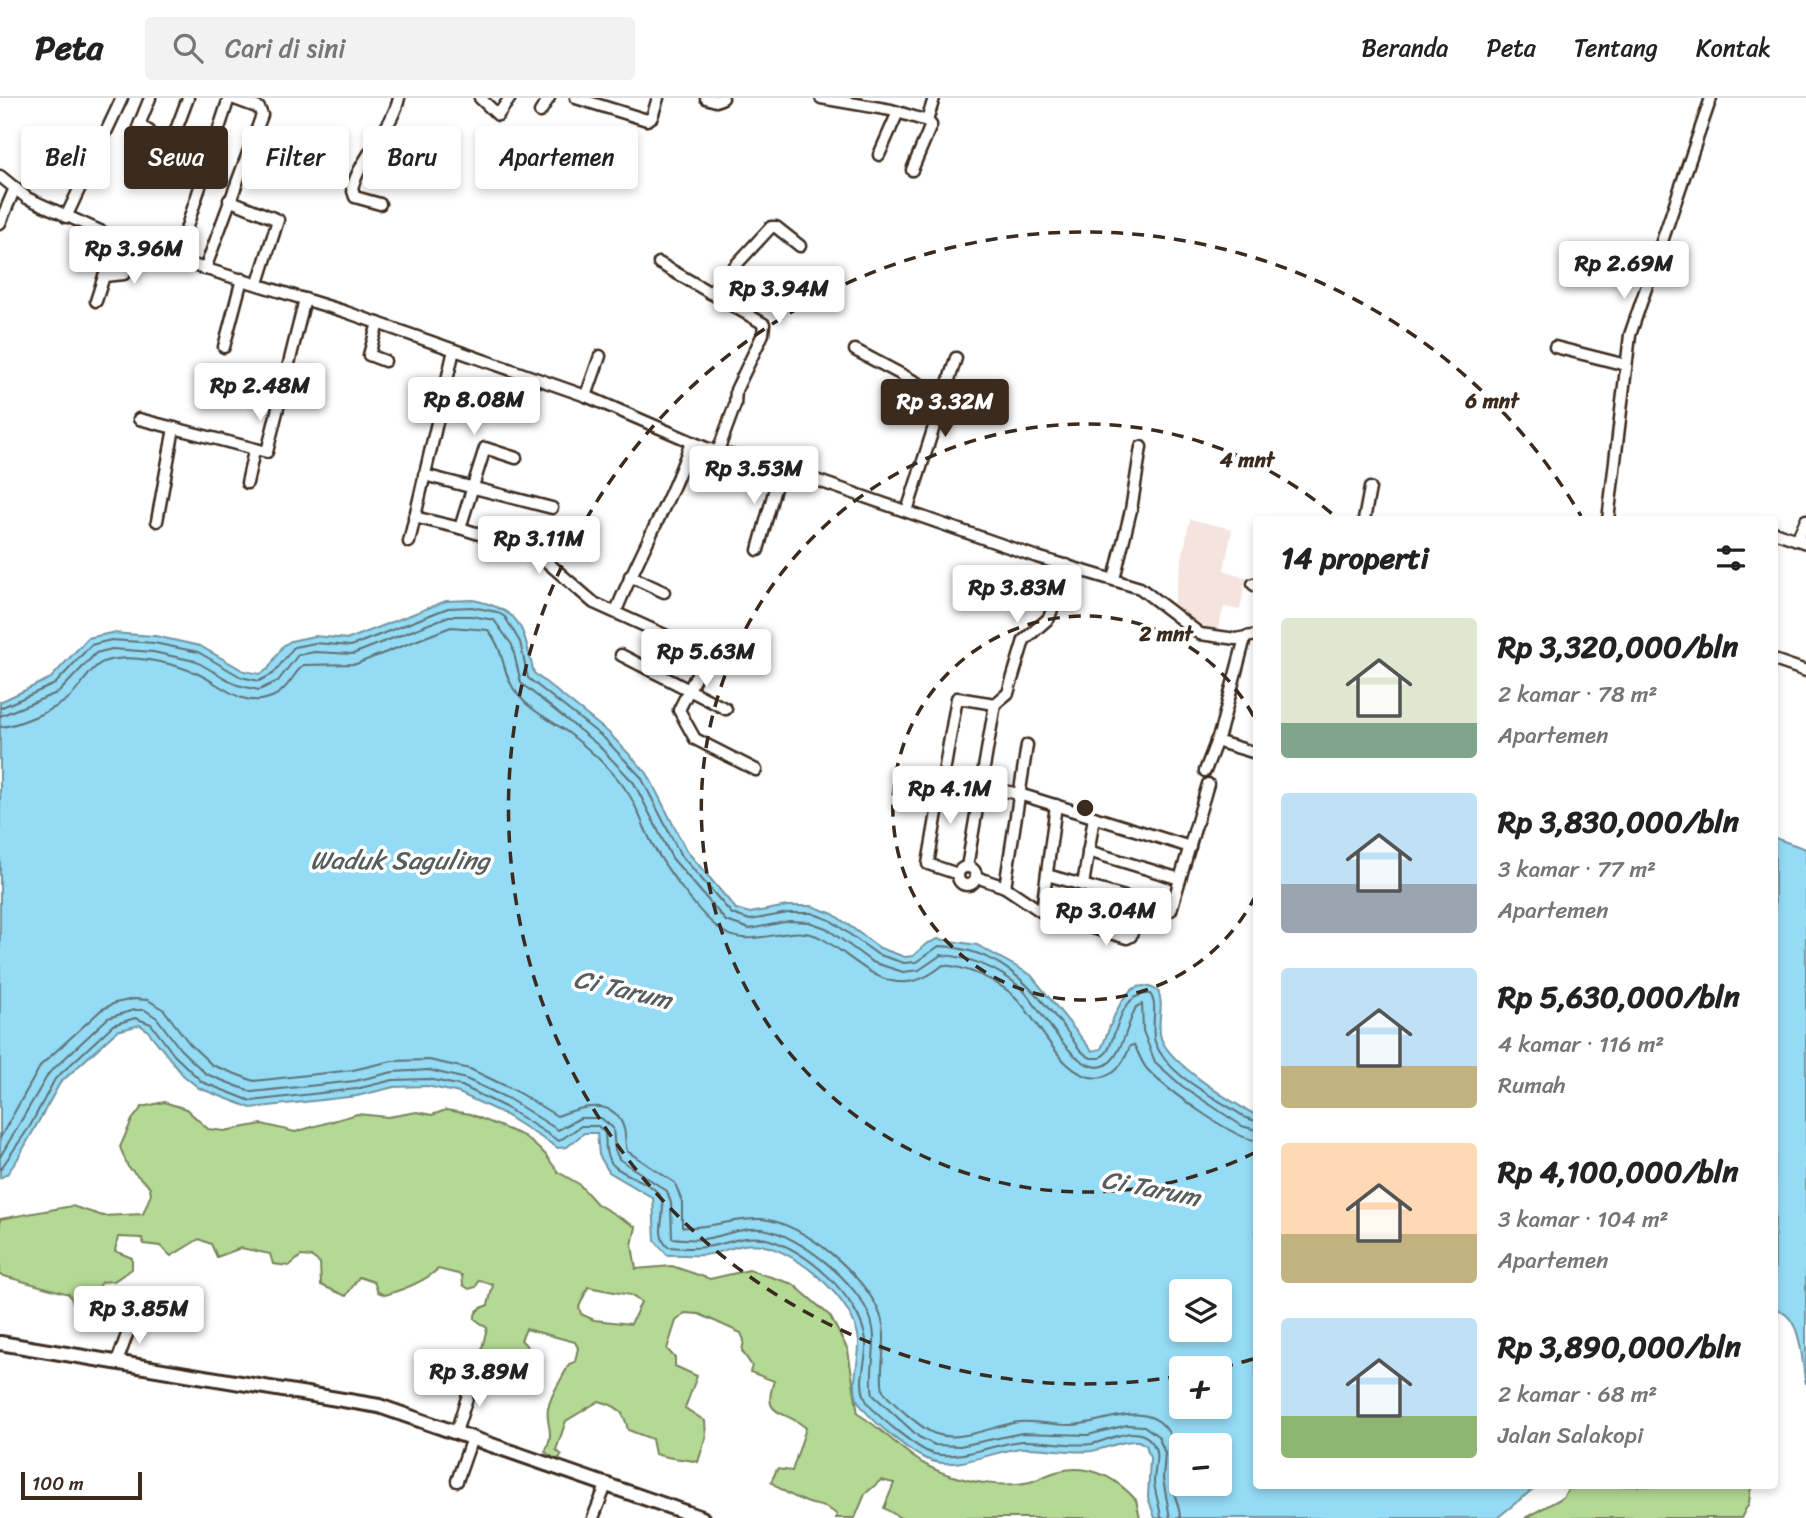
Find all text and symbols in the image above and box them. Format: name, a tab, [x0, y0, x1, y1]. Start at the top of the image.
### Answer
search box	[145, 17, 635, 80]
text: Peta	[35, 19, 103, 77]
text: Cari di sini	[225, 25, 346, 71]
text: Beranda	[1361, 27, 1448, 69]
text: Peta	[1486, 27, 1536, 69]
text: Tentang	[1574, 27, 1658, 69]
text: Kontak	[1696, 27, 1771, 69]
icon: search	[169, 29, 207, 67]
chip: Beli	[21, 126, 110, 189]
chip: Sewa	[124, 126, 228, 189]
chip: Filter	[242, 126, 349, 189]
chip: Baru	[363, 126, 461, 189]
chip: Apartemen	[475, 126, 638, 189]
pin: Rp 3.96M	[62, 226, 206, 286]
text: Rp 3.96M	[85, 228, 183, 269]
pin: Rp 2.69M	[1552, 242, 1696, 301]
text: Rp 2.69M	[1575, 243, 1673, 284]
pin: Rp 3.94M	[707, 266, 851, 326]
text: Rp 3.94M	[730, 268, 828, 309]
pin: Rp 2.48M	[188, 364, 332, 423]
text: Rp 2.48M	[210, 365, 310, 406]
pin: Rp 8.08M	[402, 378, 546, 437]
text: Rp 8.08M	[424, 379, 524, 420]
pin: Rp 3.32M	[873, 380, 1017, 439]
text: Rp 3.32M	[897, 381, 993, 422]
text: 6 mnt	[1464, 382, 1520, 420]
text: 4 mnt	[1219, 441, 1276, 479]
pin: Rp 3.53M	[682, 446, 826, 506]
text: Rp 3.53M	[705, 448, 803, 489]
pin: Rp 3.11M	[467, 517, 611, 576]
text: Rp 3.11M	[494, 518, 584, 559]
text: 14 properti	[1281, 531, 1429, 585]
icon: filters	[1712, 539, 1750, 577]
pin: Rp 3.83M	[945, 566, 1089, 625]
text: Rp 3.83M	[969, 567, 1065, 608]
text: 2 mnt	[1138, 615, 1194, 653]
text: Rp 3,320,000/bln	[1498, 620, 1738, 674]
pin: Rp 5.63M	[634, 630, 778, 689]
text: Rp 5.63M	[657, 631, 755, 672]
icon: home	[1337, 646, 1421, 730]
text: 2 kamar · 78 m²	[1498, 674, 1657, 715]
text: Apartemen	[1498, 715, 1608, 756]
pin: Rp 4.1M	[885, 766, 1015, 826]
text: Rp 4.1M	[909, 768, 991, 809]
text: Rp 3,830,000/bln	[1498, 795, 1739, 849]
centre of rings	[1073, 796, 1097, 820]
icon: home	[1337, 821, 1421, 905]
water label: Waduk Saguling	[310, 837, 492, 883]
text: 3 kamar · 77 m²	[1498, 849, 1656, 890]
pin: Rp 3.04M	[1034, 888, 1178, 948]
text: Rp 3.04M	[1056, 890, 1156, 931]
text: Apartemen	[1498, 890, 1608, 931]
water label: Ci Tarum	[569, 955, 678, 1023]
text: Rp 5,630,000/bln	[1498, 970, 1740, 1024]
icon: home	[1337, 996, 1421, 1080]
text: 4 kamar · 116 m²	[1498, 1024, 1664, 1065]
text: Rumah	[1498, 1065, 1566, 1106]
text: Rp 4,100,000/bln	[1498, 1145, 1739, 1199]
water label: Ci Tarum	[1098, 1156, 1206, 1220]
icon: home	[1337, 1171, 1421, 1255]
text: 3 kamar · 104 m²	[1498, 1199, 1669, 1240]
text: Apartemen	[1498, 1240, 1608, 1281]
map controls	[1169, 1279, 1232, 1496]
button: layers	[1169, 1279, 1232, 1342]
pin: Rp 3.85M	[67, 1286, 211, 1346]
text: Rp 3.85M	[90, 1288, 188, 1329]
text: Rp 3,890,000/bln	[1498, 1320, 1741, 1374]
icon: home	[1337, 1346, 1421, 1430]
pin: Rp 3.89M	[407, 1350, 551, 1409]
text: Rp 3.89M	[430, 1351, 528, 1392]
button: +	[1169, 1356, 1232, 1419]
text: 2 kamar · 68 m²	[1498, 1374, 1657, 1415]
text: Jalan Salakopi	[1498, 1415, 1643, 1456]
button: −	[1169, 1433, 1232, 1496]
text: 100 m	[32, 1467, 84, 1500]
scale bar	[21, 1469, 142, 1501]

